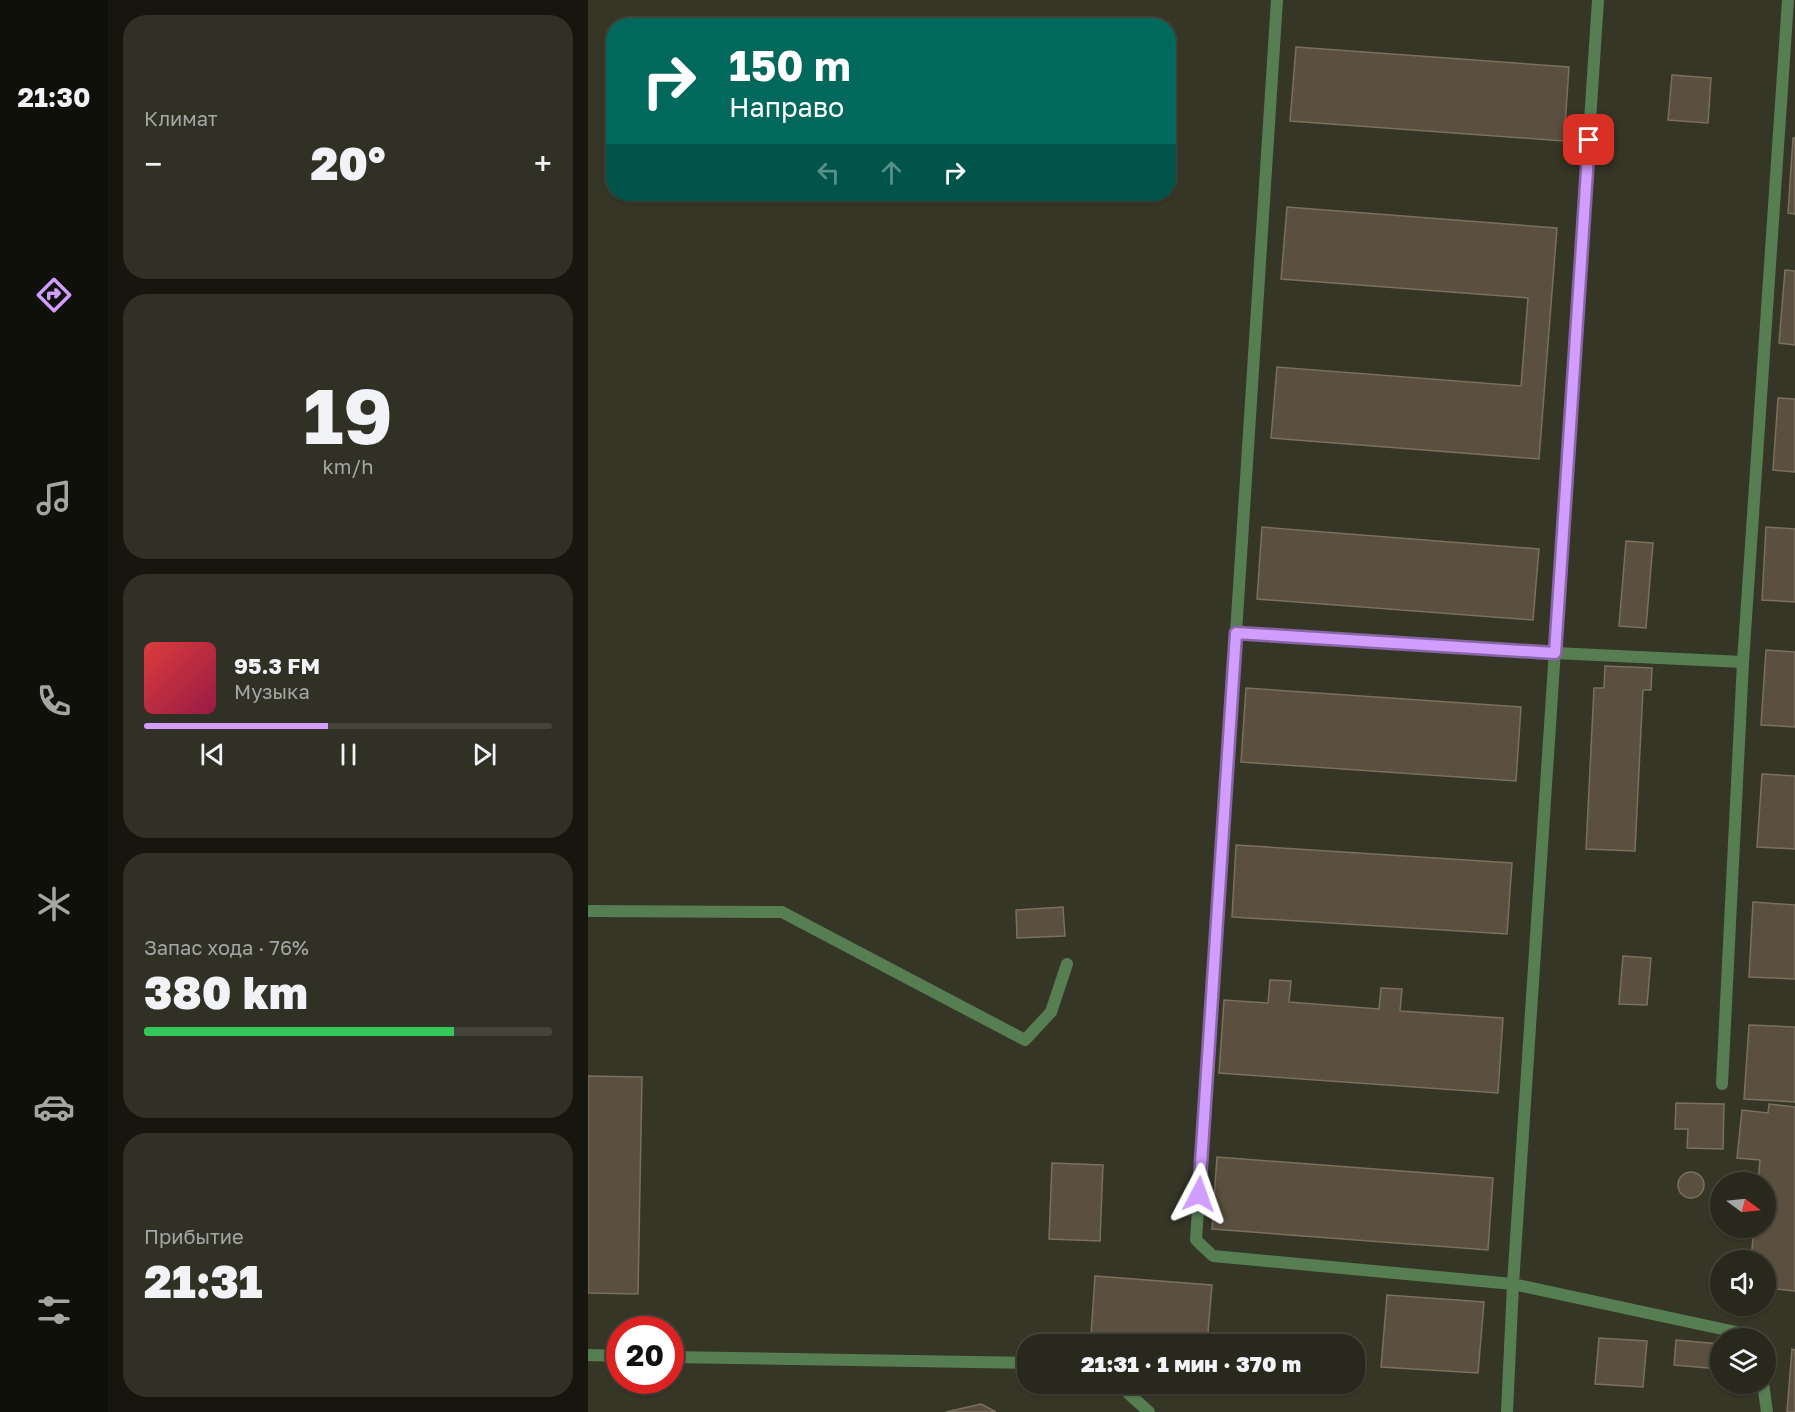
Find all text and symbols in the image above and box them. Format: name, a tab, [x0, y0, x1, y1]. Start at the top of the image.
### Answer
text: 150 m	[729, 40, 851, 90]
icon: right	[630, 42, 708, 120]
text: 21:30	[17, 81, 91, 113]
text: Направо	[729, 91, 844, 123]
text: Климат	[144, 106, 218, 130]
pin	[1563, 114, 1614, 165]
icon: arrive	[1572, 123, 1605, 156]
text: 20°	[310, 136, 386, 190]
text: −	[144, 144, 162, 183]
text: +	[534, 144, 552, 183]
icon: left	[812, 156, 845, 189]
icon: ahead	[875, 156, 908, 189]
icon: right	[938, 156, 971, 189]
icon: directions	[33, 274, 75, 316]
text: 19	[303, 368, 393, 461]
text: km/h	[323, 454, 373, 478]
icon: music	[33, 477, 75, 519]
text: 95.3 FM	[234, 652, 320, 679]
text: Музыка	[234, 679, 310, 703]
icon: phone	[33, 680, 75, 722]
icon: previous	[196, 738, 229, 771]
icon: pause	[332, 738, 365, 771]
icon: next	[468, 738, 501, 771]
icon: climate	[33, 883, 75, 925]
text: Запас хода · 76%	[144, 935, 309, 959]
text: 380 km	[144, 965, 308, 1019]
icon: car	[33, 1086, 75, 1128]
position arrow	[1167, 1162, 1231, 1226]
north arrow	[1710, 1172, 1776, 1238]
map controls	[1710, 1172, 1776, 1394]
text: Прибытие	[144, 1224, 244, 1248]
button: sound	[1710, 1250, 1776, 1316]
text: 21:31	[144, 1254, 263, 1308]
icon: filters	[33, 1289, 75, 1331]
speed limit sign: 20	[606, 1316, 684, 1394]
button: layers	[1710, 1328, 1776, 1394]
text: 21:31 · 1 мин · 370 m	[1081, 1350, 1301, 1377]

